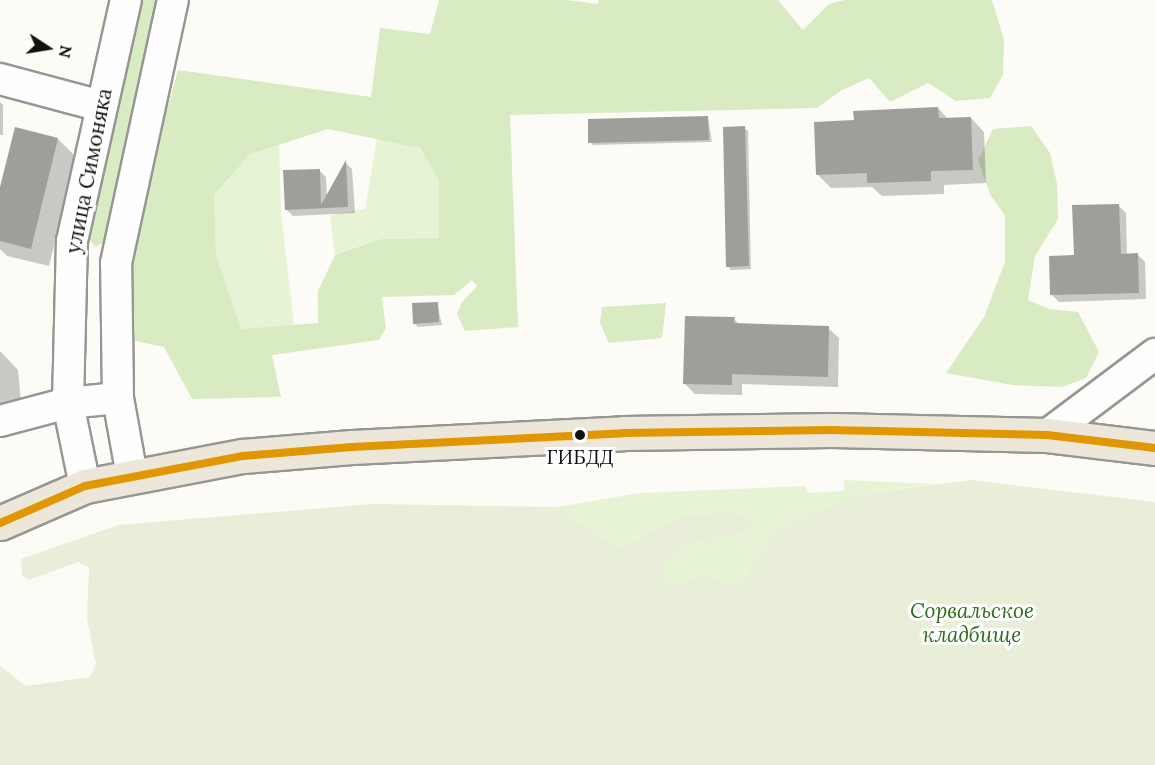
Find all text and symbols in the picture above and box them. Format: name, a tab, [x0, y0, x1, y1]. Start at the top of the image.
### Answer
north arrow	[18, 18, 78, 78]
text: N	[55, 44, 77, 60]
street label: улица Симоняка	[61, 86, 117, 256]
marker: ГИБДД	[574, 429, 586, 441]
place label: ГИБДД	[547, 444, 613, 468]
park label: Сорвальское кладбище	[910, 598, 1034, 648]

